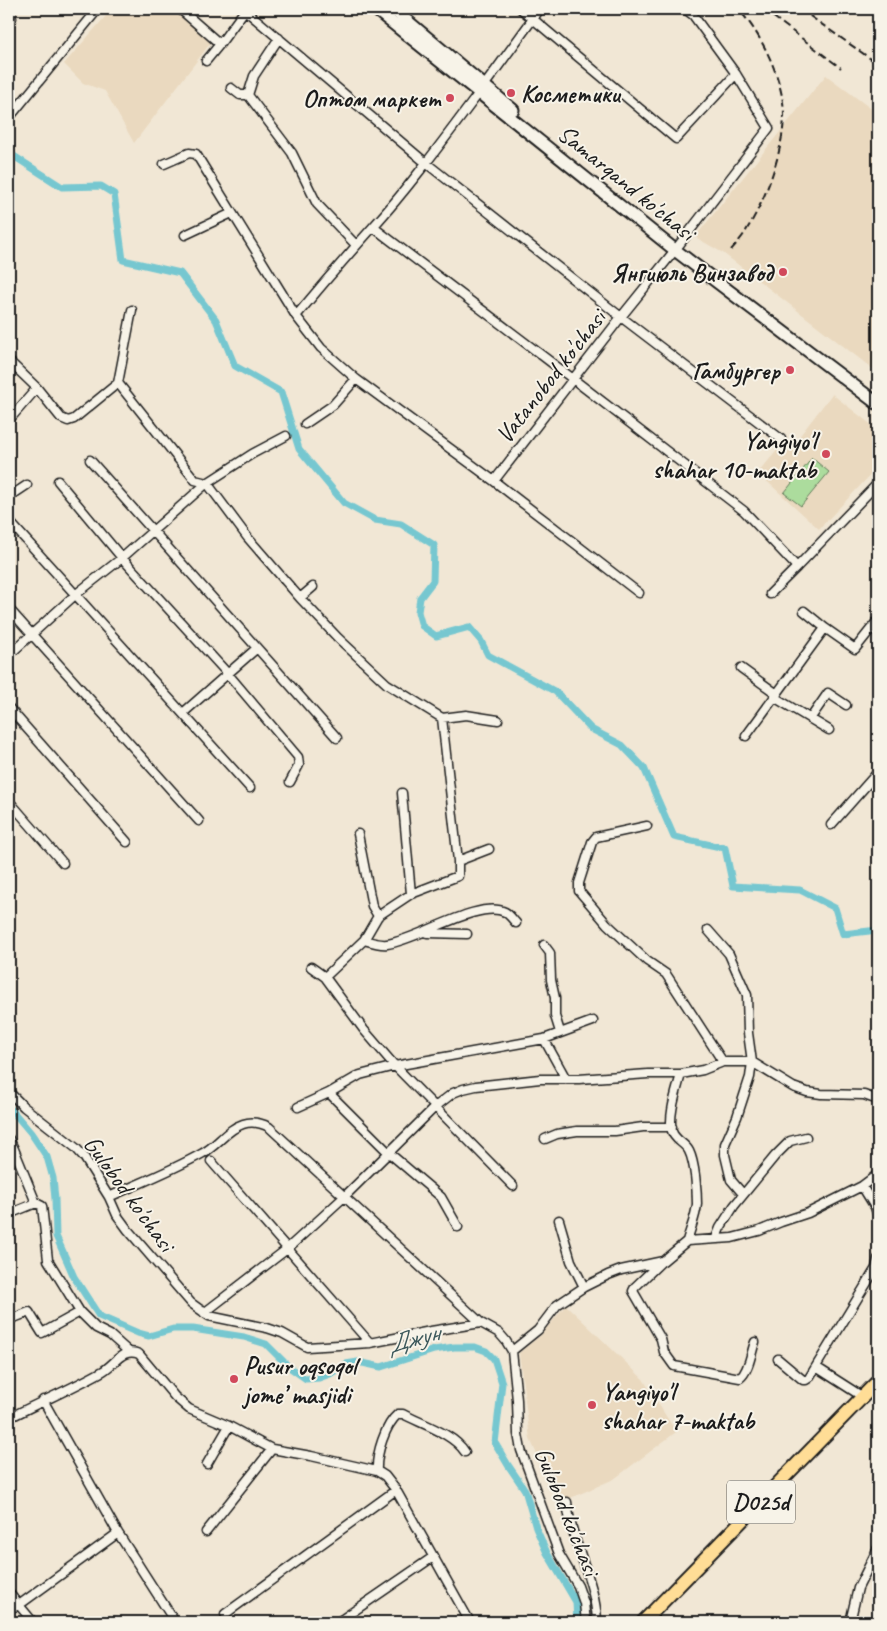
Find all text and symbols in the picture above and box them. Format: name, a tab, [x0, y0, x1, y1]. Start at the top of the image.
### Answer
place label: Косметики	[521, 78, 621, 110]
place label: Оптом маркет	[303, 83, 443, 115]
marker: Косметики	[505, 87, 517, 99]
marker: Оптом маркет	[444, 92, 456, 104]
street label: Samarqand ko'chasi	[551, 118, 704, 250]
place label: Янгиюль Винзавод	[611, 257, 775, 289]
marker: Янгиюль Винзавод	[777, 266, 789, 278]
street label: Vatanobod ko'chasi	[489, 301, 615, 450]
place label: Гамбургер	[692, 355, 781, 387]
marker: Гамбургер	[784, 364, 796, 376]
place label: Yangiyo'l shahar 10-maktab	[653, 425, 821, 486]
marker: Yangiyo'l shahar 10-maktab	[820, 448, 832, 460]
street label: Gulobod ko'chasi	[76, 1129, 184, 1261]
water label: Джун	[383, 1315, 447, 1361]
place label: Pusur oqsoqol jome’ masjidi	[241, 1350, 361, 1411]
marker: Pusur oqsoqol jome’ masjidi	[228, 1373, 240, 1385]
place label: Yangiyo'l shahar 7-maktab	[602, 1376, 756, 1437]
marker: Yangiyo'l shahar 7-maktab	[586, 1399, 598, 1411]
street label: Gulobod ko'chasi	[527, 1442, 609, 1583]
road number: D025d	[727, 1480, 795, 1524]

